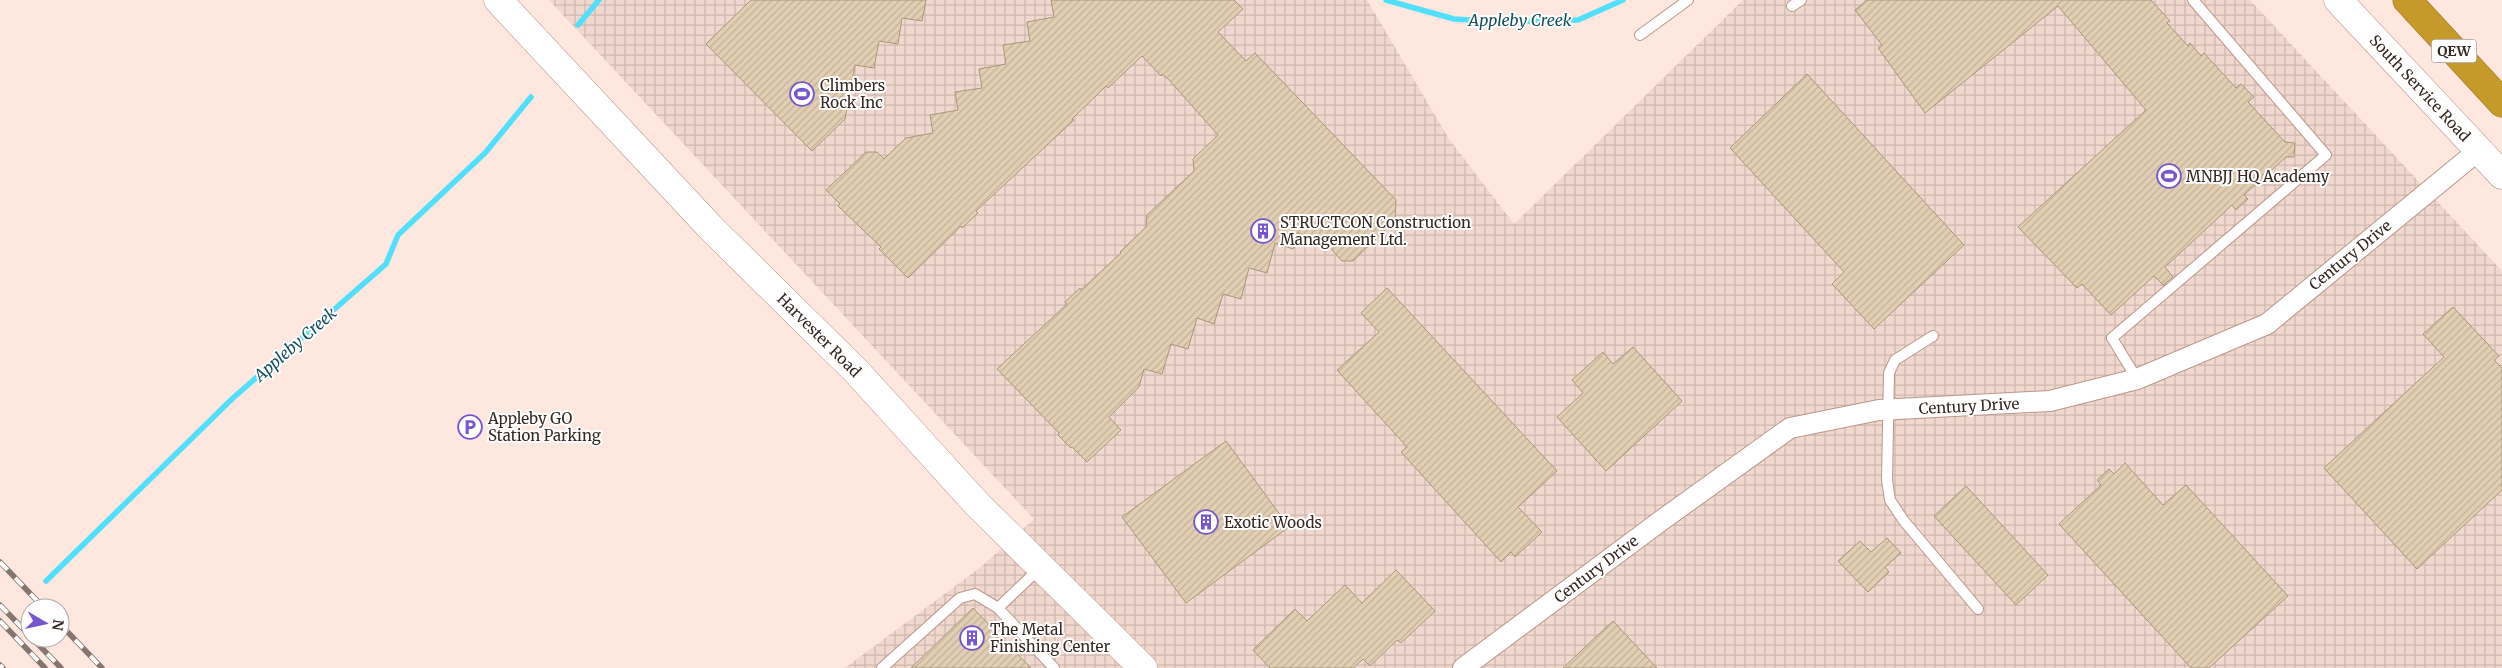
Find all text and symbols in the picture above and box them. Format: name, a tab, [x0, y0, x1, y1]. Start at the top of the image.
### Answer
water label: Appleby Creek	[1467, 10, 1572, 30]
street label: South Service Road	[2366, 31, 2474, 145]
road number: QEW	[2432, 40, 2476, 62]
place label: Climbers Rock Inc	[820, 76, 885, 112]
sports icon: Climbers Rock Inc	[789, 81, 815, 107]
sports icon: MNBJJ HQ Academy	[2156, 163, 2182, 189]
place label: MNBJJ HQ Academy	[2186, 167, 2330, 186]
place label: STRUCTCON Construction Management Ltd.	[1280, 213, 1471, 249]
street label: Century Drive	[2305, 216, 2395, 294]
building icon: STRUCTCON Construction Management Ltd.	[1250, 218, 1276, 244]
street label: Harvester Road	[773, 289, 865, 381]
water label: Appleby Creek	[248, 303, 341, 387]
street label: Century Drive	[1918, 394, 2020, 418]
place label: Appleby GO Station Parking	[487, 409, 601, 445]
parking icon: Appleby GO Station Parking	[457, 414, 483, 440]
building icon: Exotic Woods	[1193, 509, 1219, 535]
place label: Exotic Woods	[1224, 513, 1322, 532]
street label: Century Drive	[1550, 531, 1642, 607]
north arrow	[20, 598, 70, 648]
text: N	[48, 618, 68, 632]
place label: The Metal Finishing Center	[990, 620, 1110, 656]
building icon: The Metal Finishing Center	[959, 625, 985, 651]

